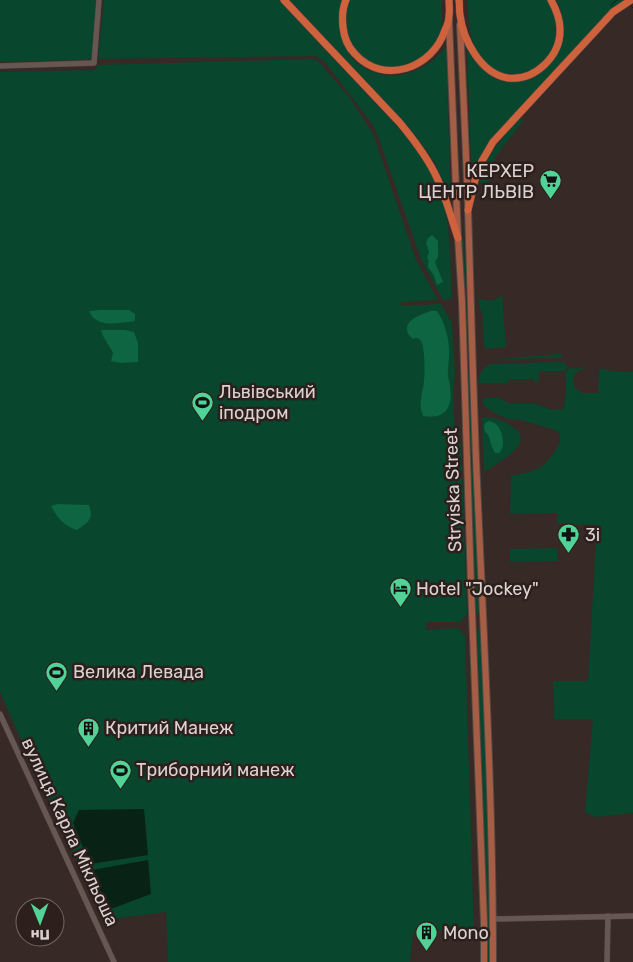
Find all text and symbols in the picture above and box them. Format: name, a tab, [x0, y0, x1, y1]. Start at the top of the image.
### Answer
place label: КЕРХЕР ЦЕНТР ЛЬВІВ	[418, 160, 534, 203]
supermarket icon: КЕРХЕР ЦЕНТР ЛЬВІВ	[538, 169, 562, 200]
place label: Львівський іподром	[219, 381, 316, 424]
sports icon: Львівський іподром	[191, 390, 215, 421]
street label: Stryiska Street	[440, 428, 466, 552]
pharmacy icon: 3і	[557, 523, 581, 554]
place label: 3і	[585, 524, 600, 546]
hotel icon: Hotel "Jockey"	[388, 577, 412, 608]
place label: Hotel "Jockey"	[416, 578, 539, 600]
sports icon: Велика Левада	[45, 660, 69, 691]
place label: Велика Левада	[73, 661, 204, 683]
building icon: Критий Манеж	[77, 716, 101, 747]
place label: Критий Манеж	[105, 717, 233, 739]
street label: вулиця Карла Мікльоша	[17, 734, 123, 930]
sports icon: Триборний манеж	[108, 758, 132, 789]
place label: Триборний манеж	[136, 759, 295, 781]
north arrow	[15, 897, 65, 947]
building icon: Mono	[415, 921, 439, 952]
place label: Mono	[443, 922, 489, 944]
text: Пн	[30, 926, 50, 943]

